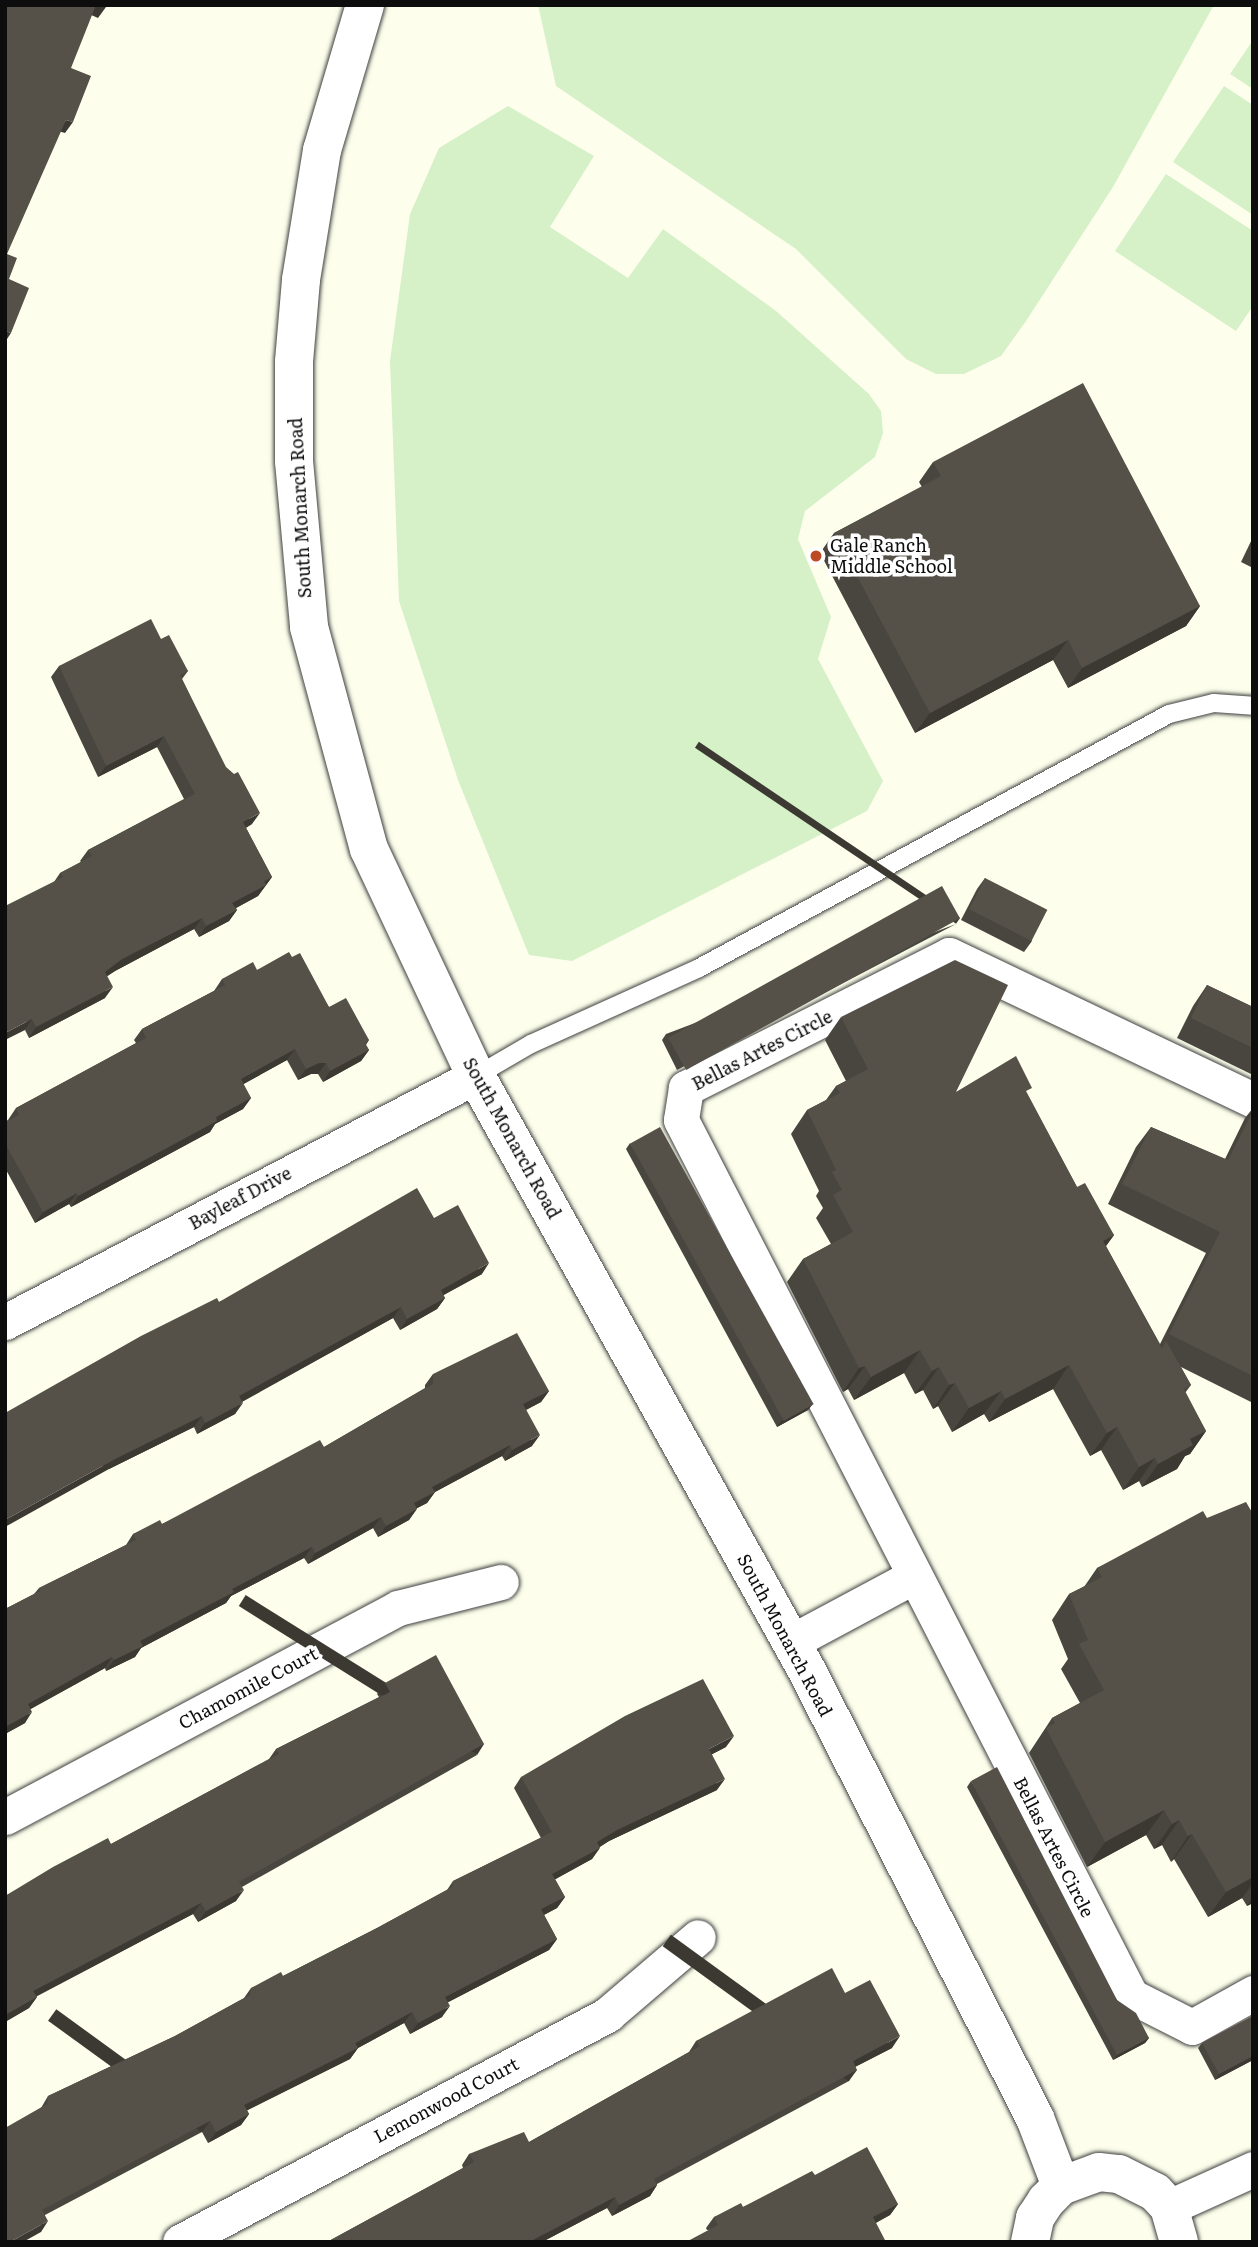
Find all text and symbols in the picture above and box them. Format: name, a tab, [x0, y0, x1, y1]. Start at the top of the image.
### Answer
street label: South Monarch Road	[284, 417, 316, 599]
place label: Gale Ranch Middle School	[830, 535, 953, 578]
marker: Gale Ranch Middle School	[808, 548, 824, 564]
street label: Bellas Artes Circle	[688, 1005, 836, 1095]
street label: South Monarch Road	[459, 1054, 565, 1222]
street label: Bayleaf Drive	[185, 1162, 295, 1234]
street label: South Monarch Road	[733, 1550, 837, 1720]
street label: Chamomile Court	[175, 1642, 321, 1734]
street label: Bellas Artes Circle	[1009, 1773, 1099, 1921]
street label: Lemonwood Court	[370, 2053, 522, 2147]

